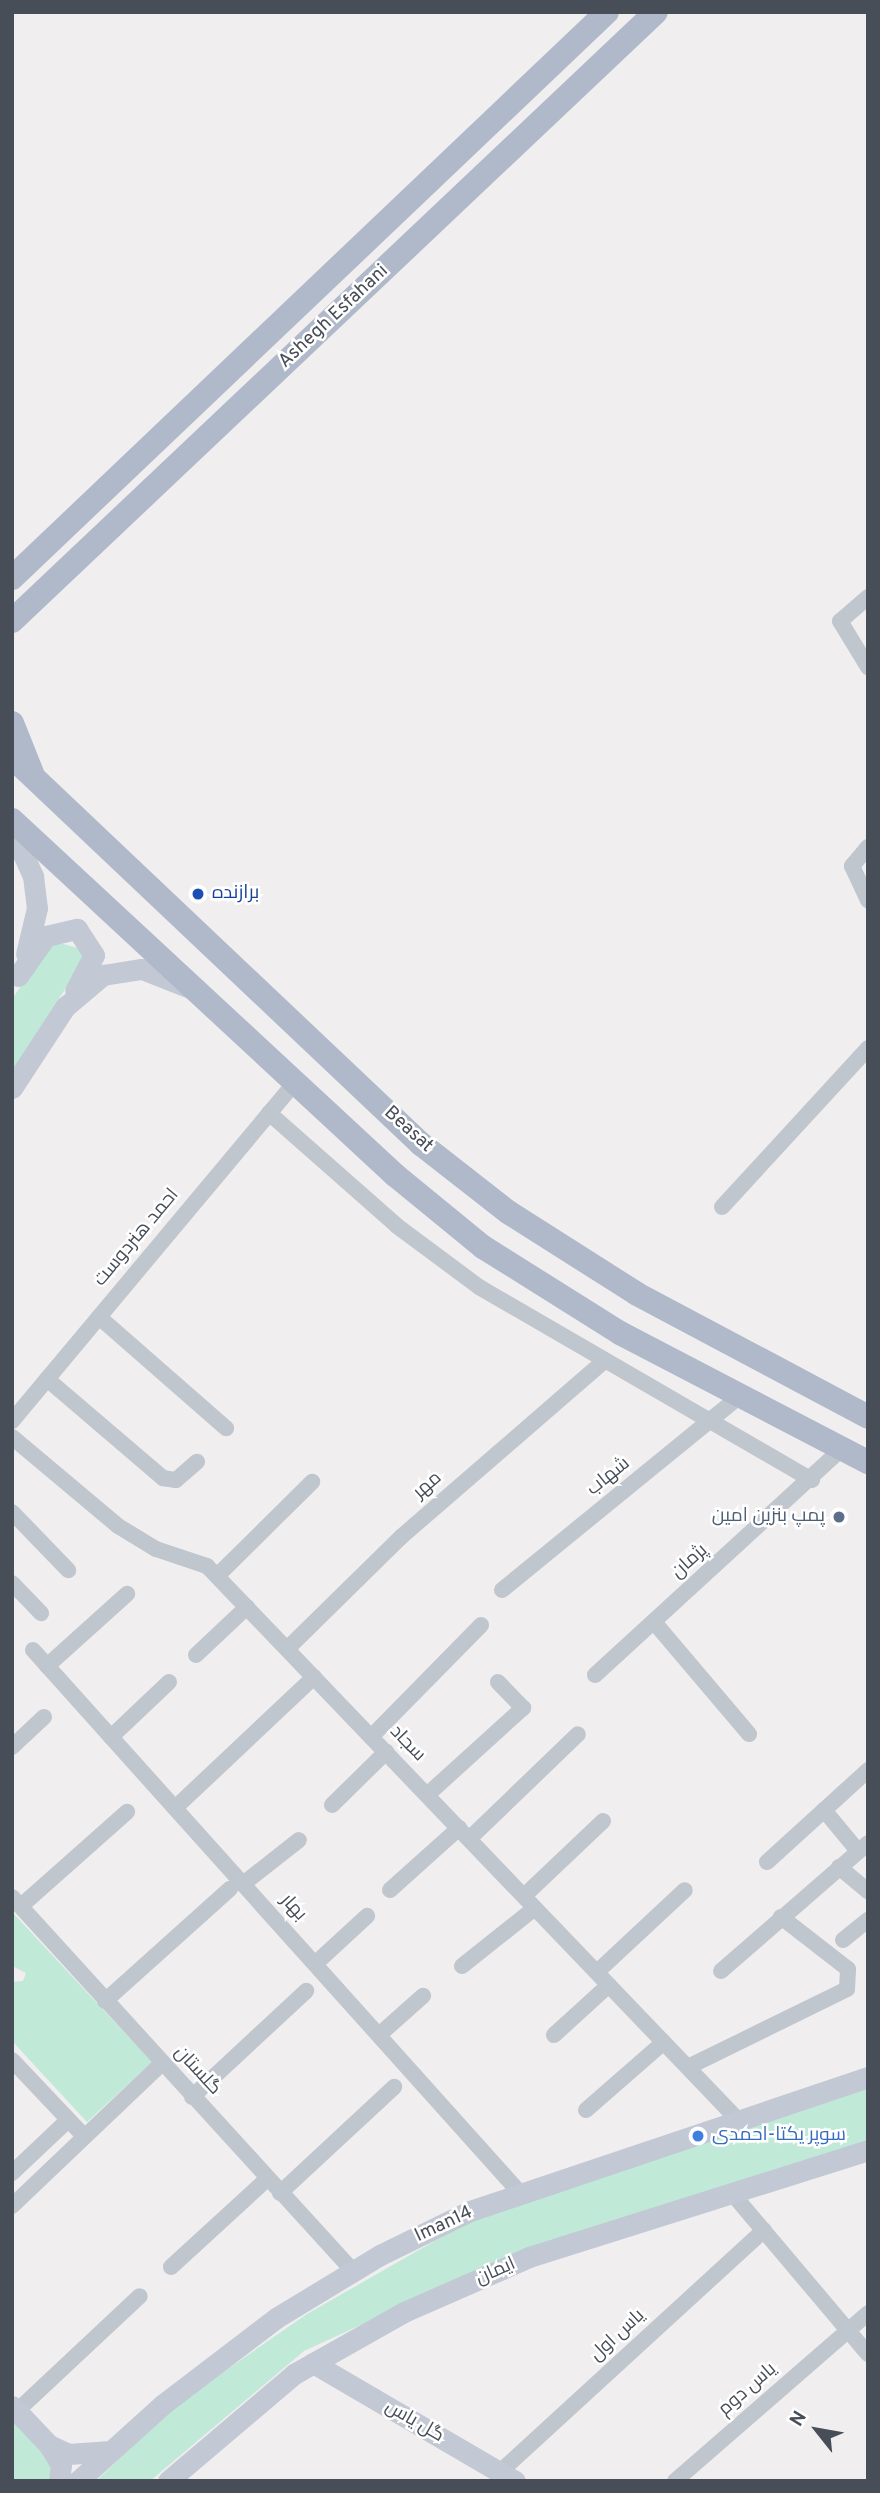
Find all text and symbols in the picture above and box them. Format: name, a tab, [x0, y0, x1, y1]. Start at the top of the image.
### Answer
street label: Ashegh Esfahani	[274, 260, 394, 374]
place label: برازنده	[212, 883, 259, 905]
marker: برازنده	[190, 886, 206, 902]
street label: Beasat	[379, 1102, 437, 1158]
street label: احمد هنردوست	[90, 1185, 184, 1291]
street label: شهاب	[583, 1453, 635, 1501]
street label: مهر	[409, 1467, 447, 1505]
place label: پمپ بنزین امین	[712, 1506, 825, 1528]
marker: پمپ بنزین امین	[831, 1509, 847, 1525]
street label: پژمان	[667, 1540, 713, 1584]
street label: سجاد	[384, 1721, 430, 1767]
street label: بهار	[275, 1890, 311, 1926]
street label: گلستان	[169, 2042, 225, 2100]
place label: سوپر یکتا-احمدی	[712, 2125, 846, 2147]
marker: سوپر یکتا-احمدی	[690, 2128, 706, 2144]
street label: Iman14	[412, 2202, 476, 2248]
street label: ایمان	[473, 2253, 519, 2291]
street label: یاس اول	[586, 2305, 650, 2367]
street label: یاس دوم	[714, 2359, 782, 2421]
north arrow	[782, 2395, 852, 2465]
street label: گل یاس	[380, 2396, 448, 2448]
text: N	[785, 2407, 813, 2431]

